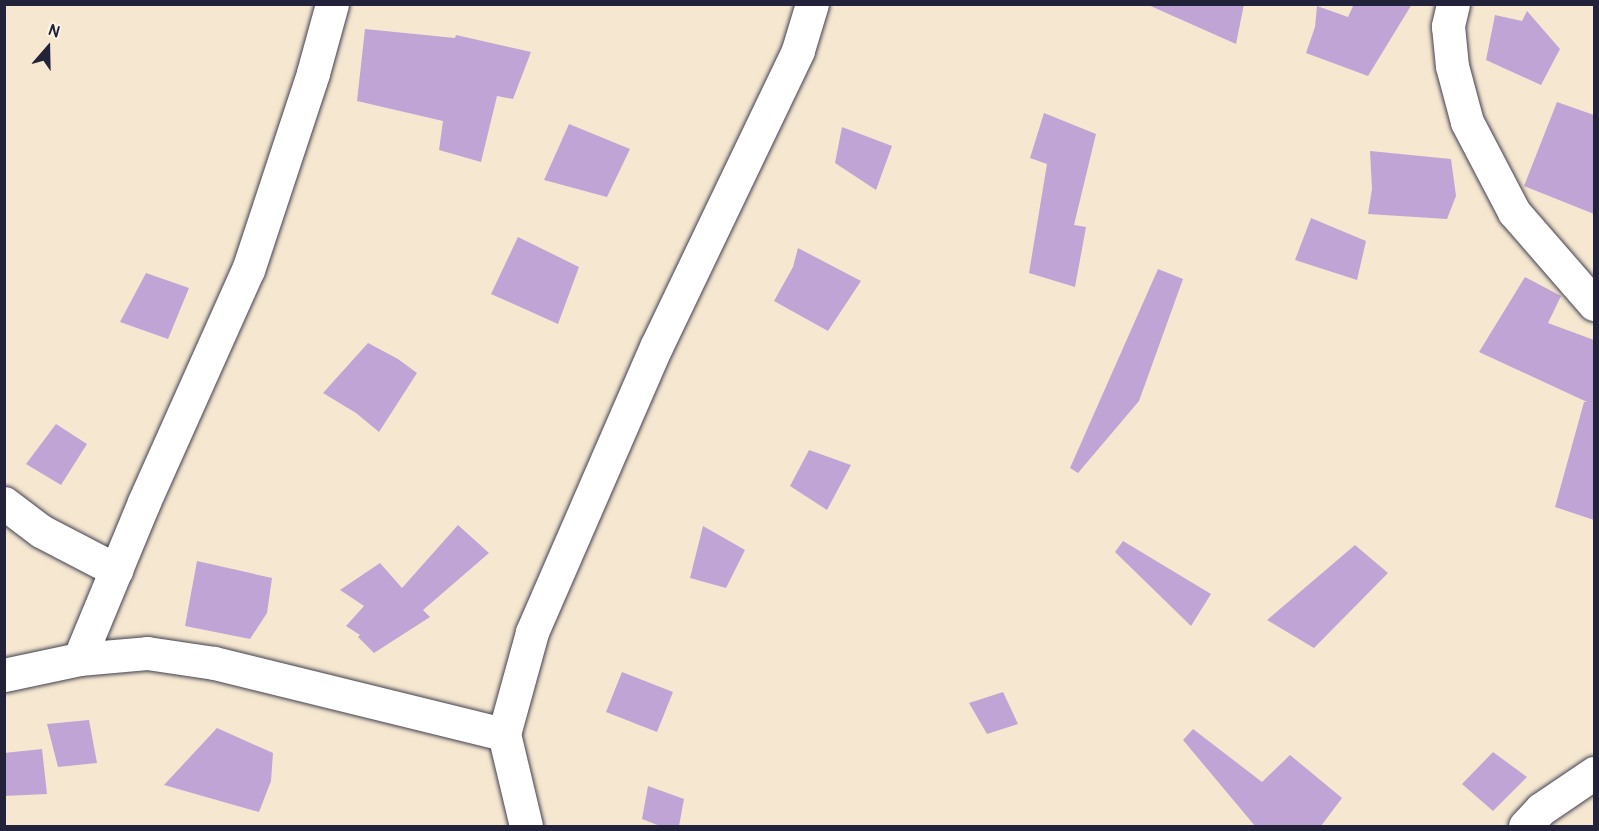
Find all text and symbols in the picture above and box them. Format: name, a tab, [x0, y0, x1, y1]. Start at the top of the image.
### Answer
north arrow	[18, 18, 78, 78]
text: N	[46, 20, 63, 42]

